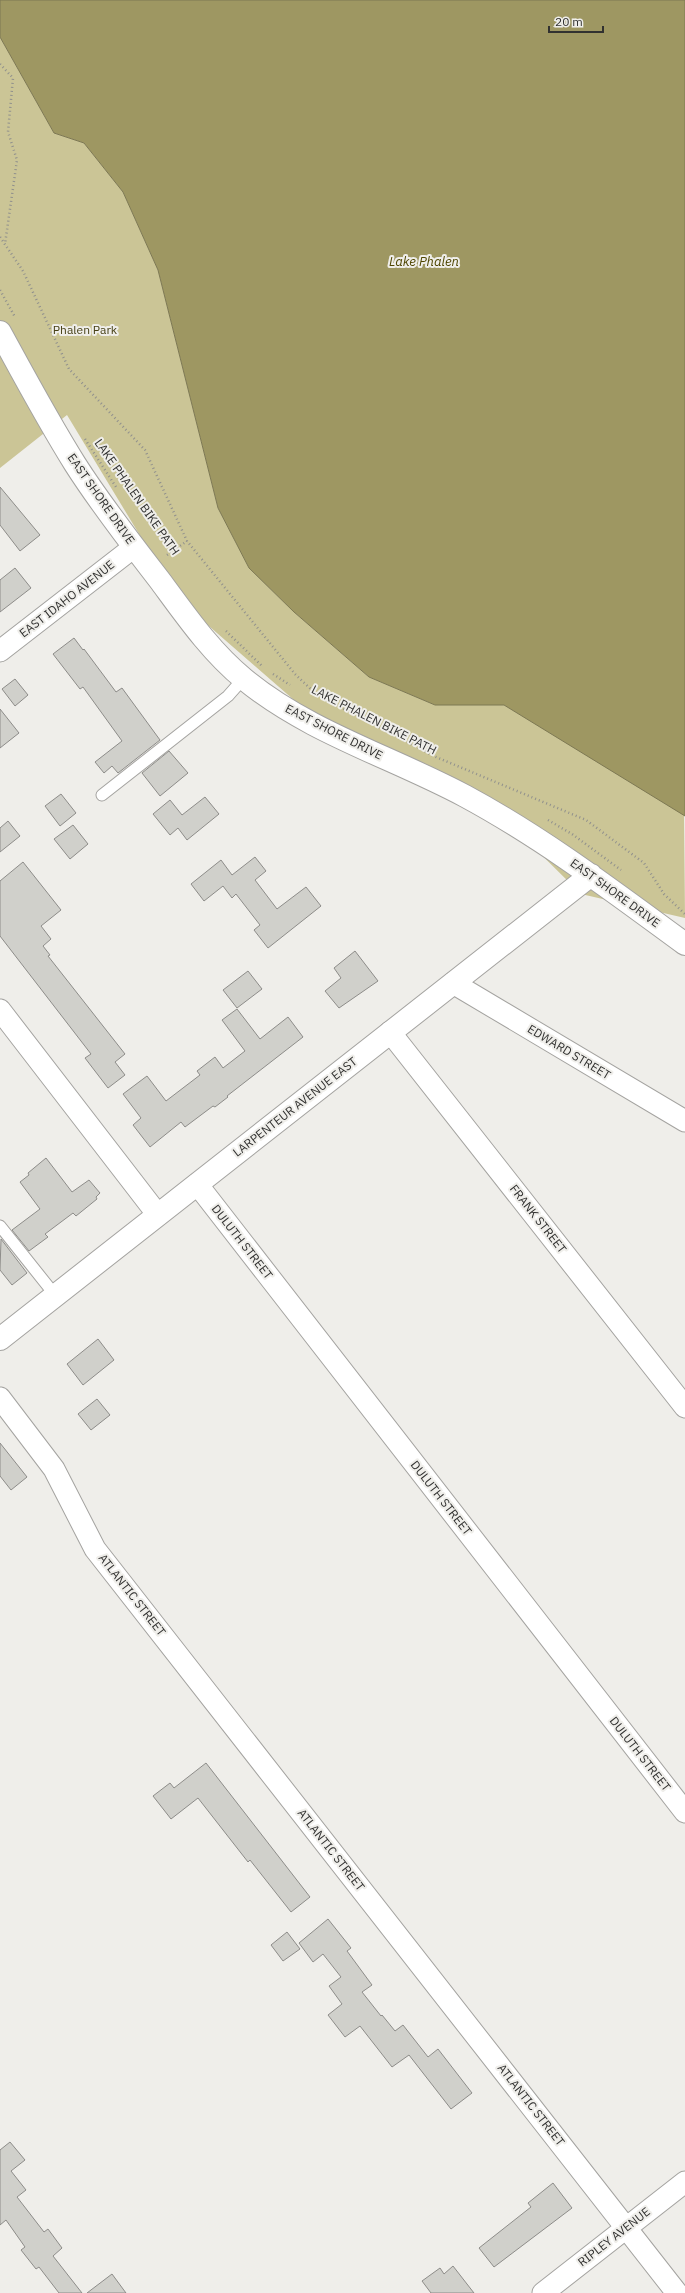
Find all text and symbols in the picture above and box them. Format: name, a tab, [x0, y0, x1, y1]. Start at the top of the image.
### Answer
scale bar	[549, 8, 603, 34]
text: 20 m	[555, 14, 583, 29]
water label: Lake Phalen	[389, 253, 459, 270]
park label: Phalen Park	[53, 322, 118, 337]
street label: LAKE PHALEN BIKE PATH	[92, 436, 183, 558]
street label: EAST SHORE DRIVE	[64, 450, 138, 547]
street label: EAST IDAHO AVENUE	[16, 557, 117, 640]
street label: LAKE PHALEN BIKE PATH	[309, 681, 439, 758]
street label: EAST SHORE DRIVE	[283, 700, 386, 763]
street label: EAST SHORE DRIVE	[567, 855, 663, 930]
street label: EDWARD STREET	[525, 1021, 614, 1082]
street label: LARPENTEUR AVENUE EAST	[230, 1053, 360, 1160]
street label: FRANK STREET	[507, 1181, 570, 1256]
street label: DULUTH STREET	[209, 1201, 276, 1282]
street label: DULUTH STREET	[408, 1457, 475, 1538]
street label: ATLANTIC STREET	[96, 1551, 169, 1639]
street label: DULUTH STREET	[607, 1713, 674, 1794]
street label: ATLANTIC STREET	[295, 1806, 368, 1894]
street label: ATLANTIC STREET	[495, 2061, 568, 2149]
street label: RIPLEY AVENUE	[575, 2204, 653, 2269]

